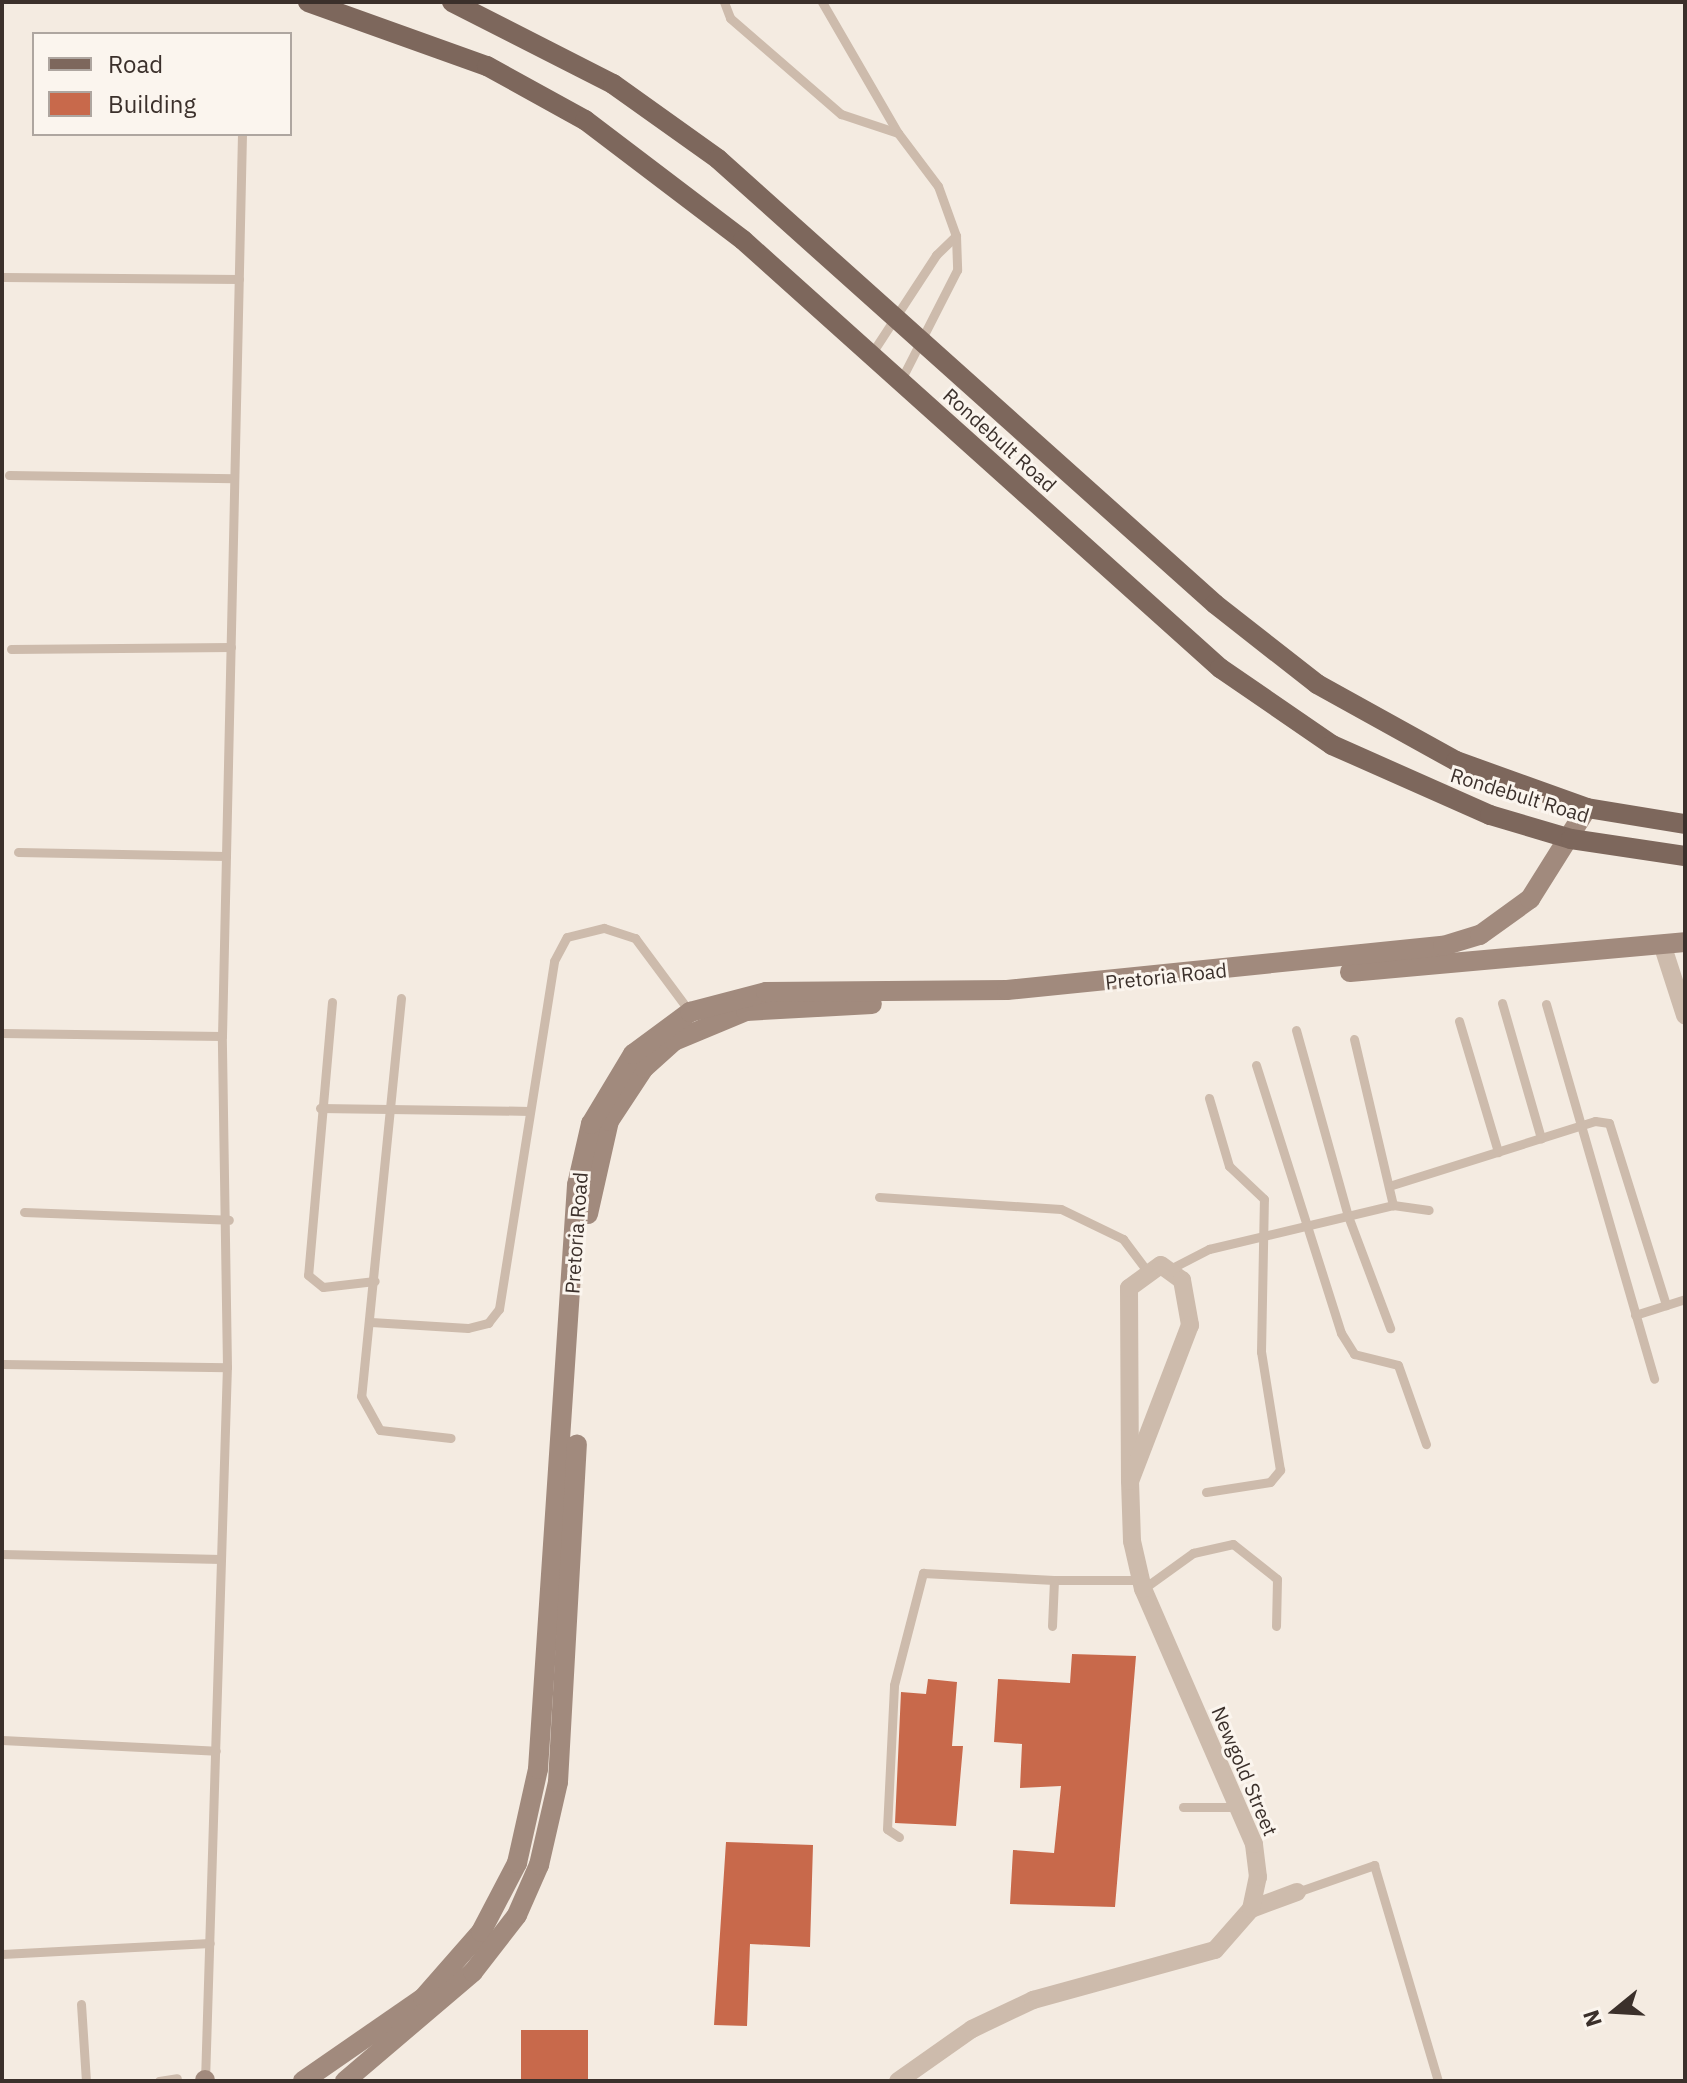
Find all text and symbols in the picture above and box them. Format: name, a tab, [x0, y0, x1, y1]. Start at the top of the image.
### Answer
legend	[32, 32, 292, 136]
text: Road	[108, 48, 163, 80]
text: Building	[108, 88, 196, 120]
street label: Rondebult Road	[939, 383, 1061, 497]
street label: Rondebult Road	[1448, 763, 1592, 827]
street label: Pretoria Road	[1104, 958, 1228, 994]
street label: Pretoria Road	[560, 1171, 592, 1295]
street label: Newgold Street	[1207, 1703, 1283, 1839]
north arrow	[1575, 1971, 1655, 2051]
text: N	[1575, 2007, 1608, 2031]

